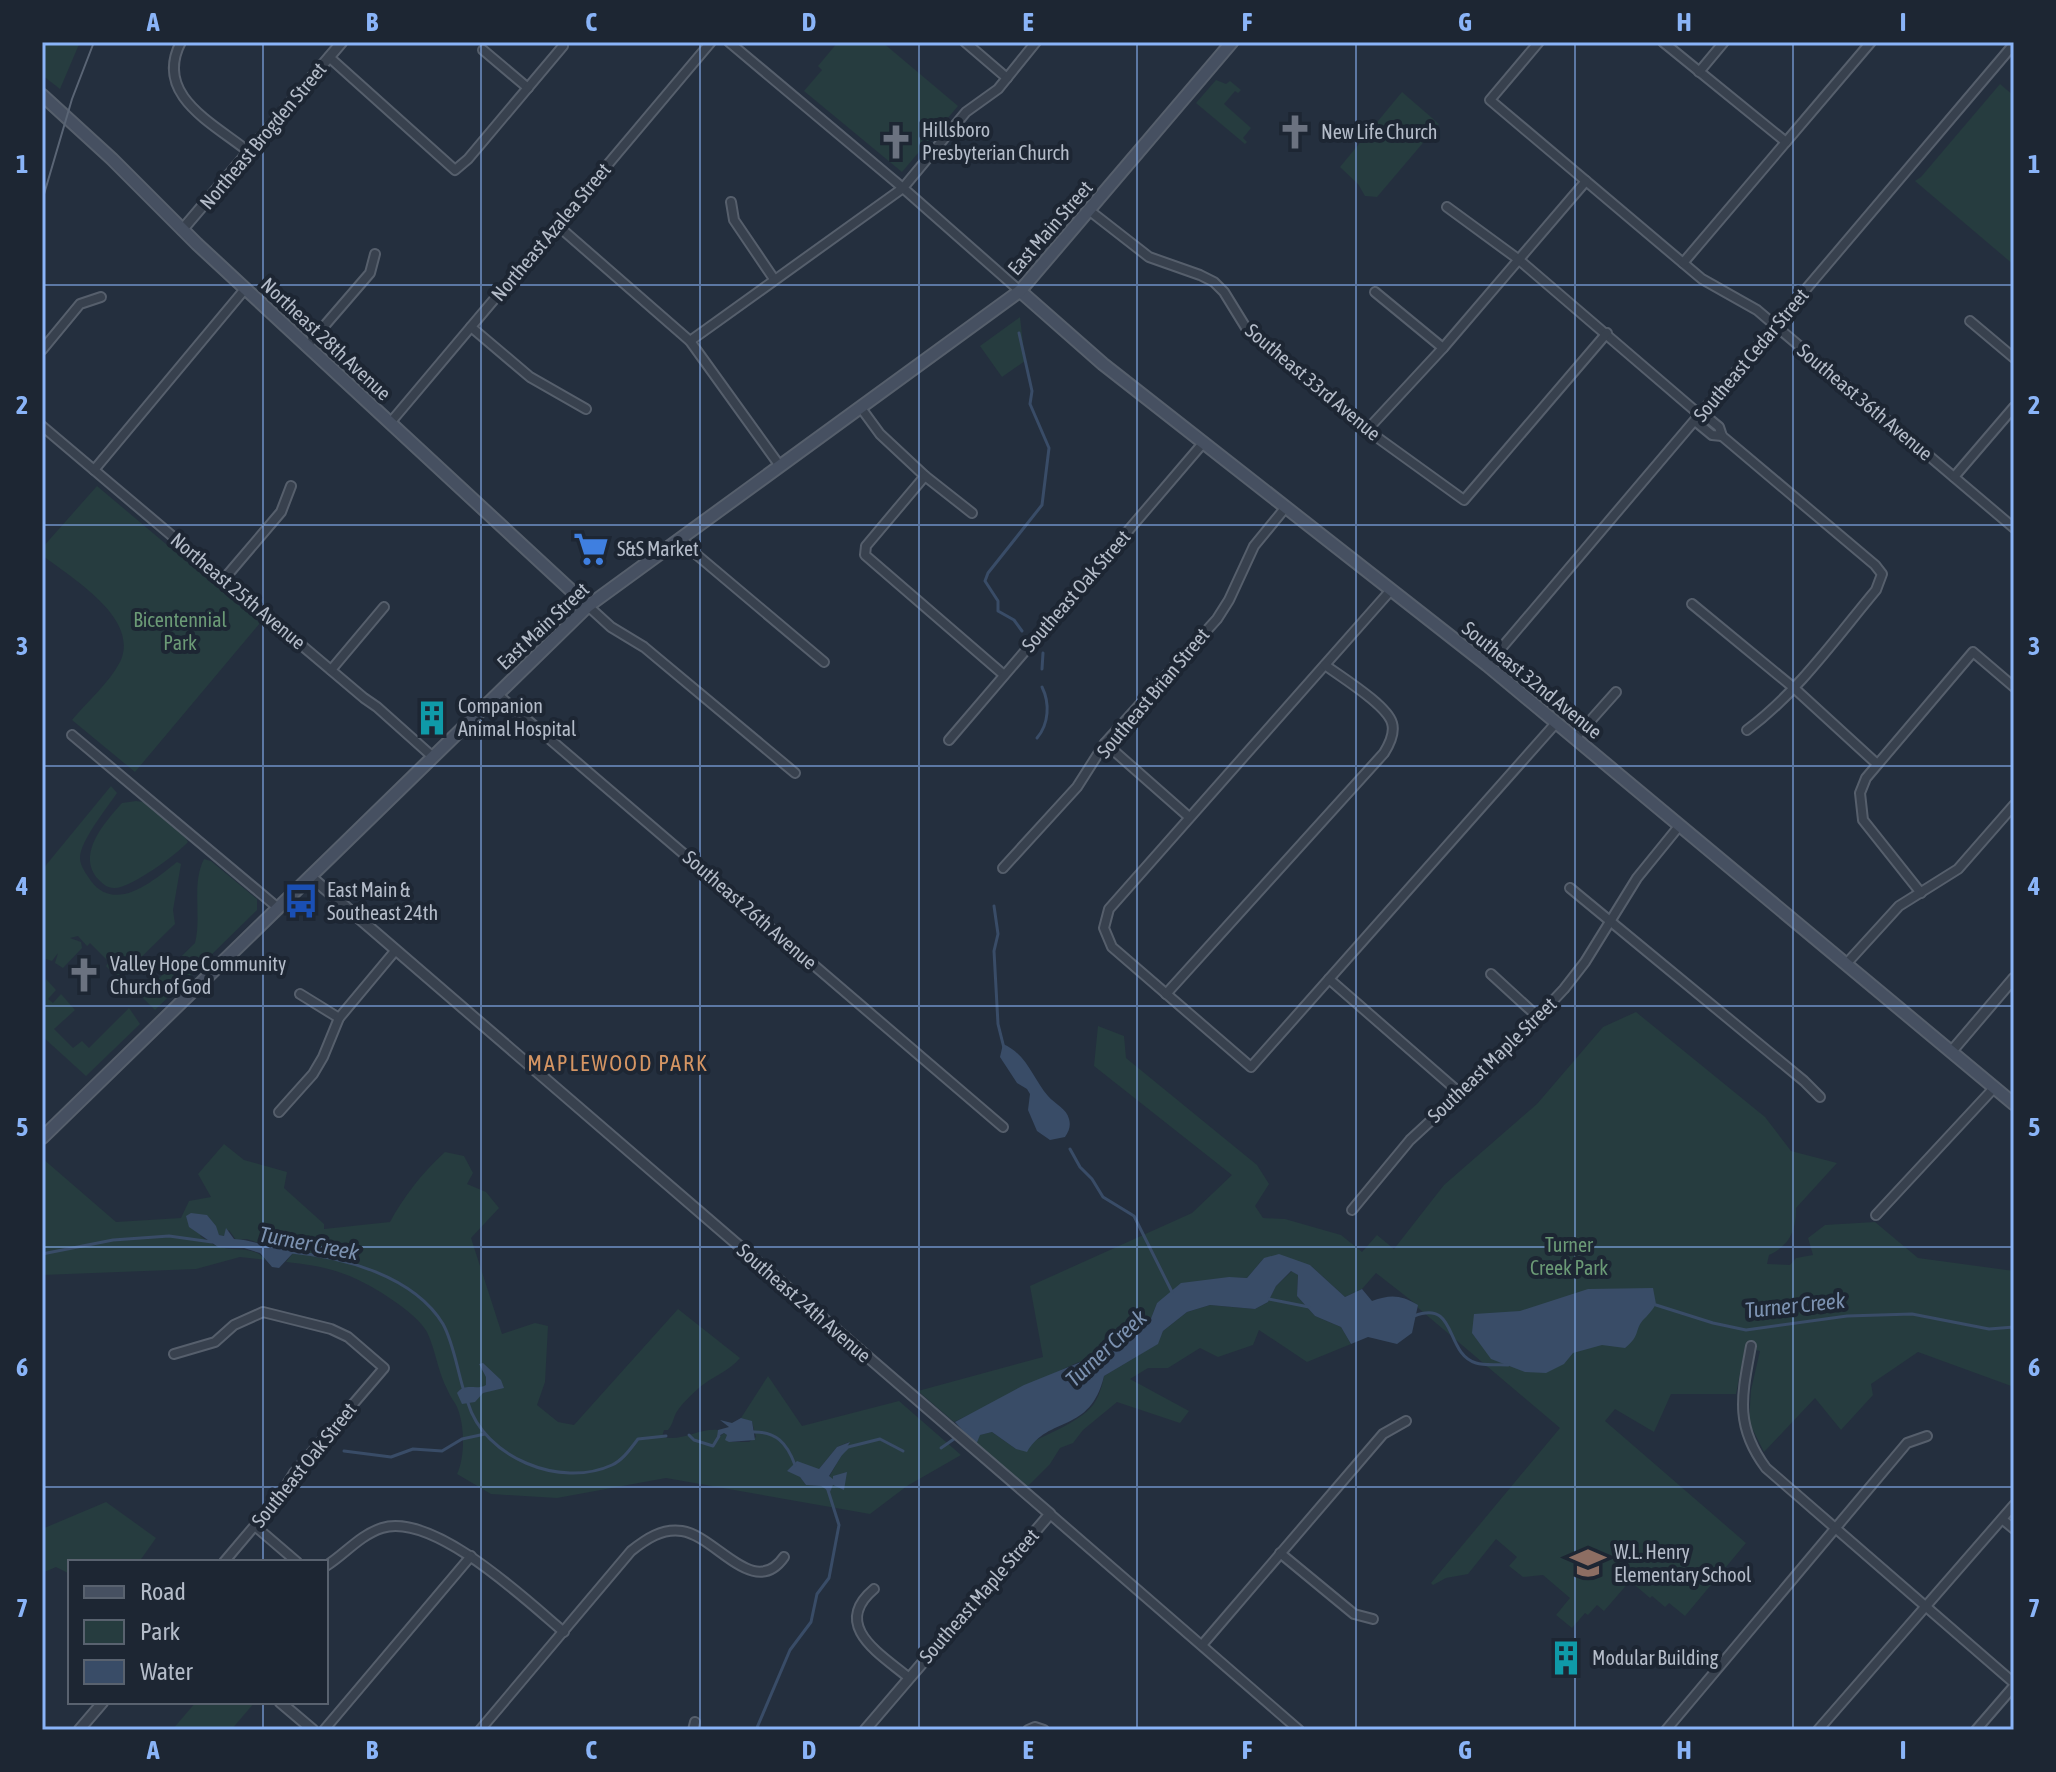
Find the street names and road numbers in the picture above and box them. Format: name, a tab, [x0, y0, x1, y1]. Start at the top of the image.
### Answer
street label: Northeast Brogden Street	[195, 58, 331, 214]
street label: Northeast Azalea Street	[486, 158, 615, 305]
street label: East Main Street	[1003, 176, 1097, 279]
street label: Northeast 28th Avenue	[257, 273, 396, 405]
street label: Southeast Cedar Street	[1688, 283, 1813, 426]
street label: Southeast 33rd Avenue	[1241, 318, 1385, 445]
street label: Southeast 36th Avenue	[1793, 338, 1938, 465]
street label: Southeast Oak Street	[1017, 525, 1135, 656]
street label: Northeast 25th Avenue	[166, 528, 310, 654]
street label: East Main Street	[492, 577, 593, 674]
street label: Southeast 32nd Avenue	[1458, 616, 1607, 743]
street label: Southeast Brian Street	[1092, 623, 1214, 762]
street label: Southeast 26th Avenue	[679, 845, 822, 974]
street label: Southeast Maple Street	[1423, 992, 1561, 1127]
street label: Southeast 24th Avenue	[733, 1238, 876, 1367]
street label: Southeast Oak Street	[246, 1398, 361, 1531]
street label: Southeast Maple Street	[914, 1524, 1043, 1667]

